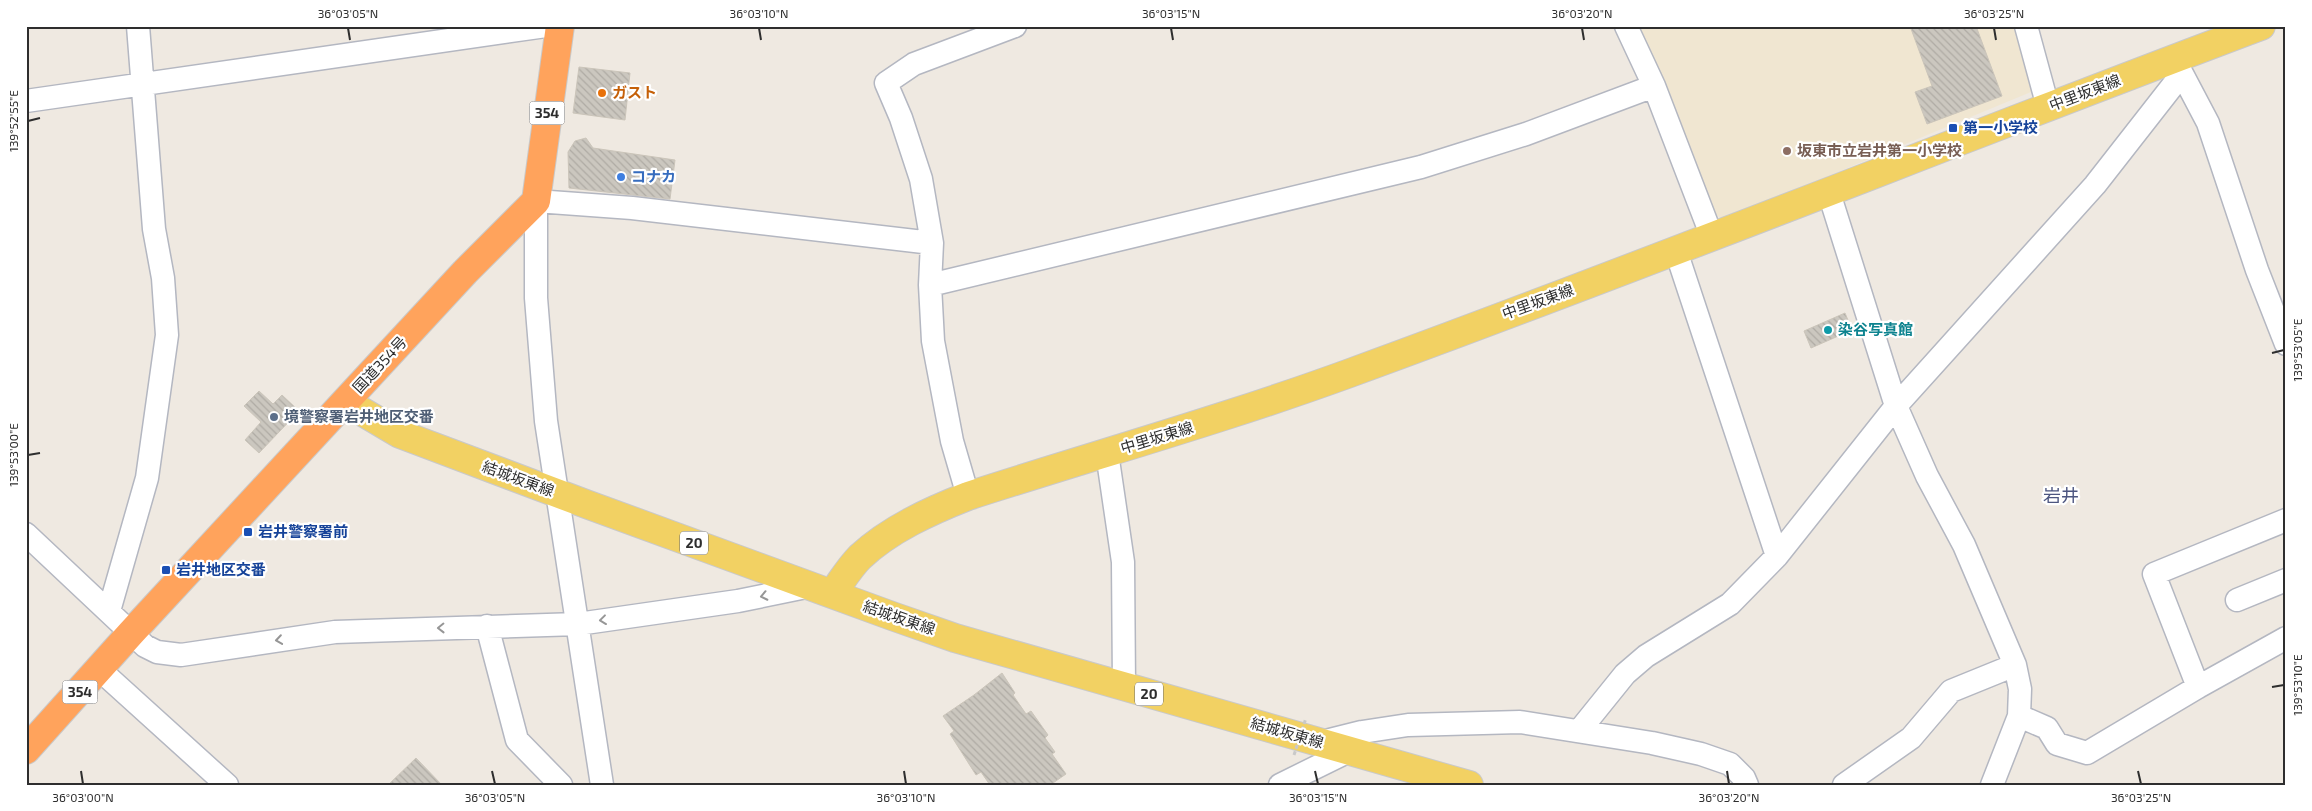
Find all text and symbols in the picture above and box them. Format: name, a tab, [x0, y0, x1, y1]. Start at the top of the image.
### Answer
text: 36°03'05"N	[318, 6, 378, 20]
text: 36°03'10"N	[729, 6, 789, 20]
text: 36°03'15"N	[1142, 6, 1200, 20]
text: 36°03'20"N	[1552, 6, 1613, 20]
text: 36°03'25"N	[1964, 6, 2024, 20]
street label: 中里坂東線	[2046, 70, 2123, 114]
place label: ガスト	[612, 83, 657, 101]
marker: ガスト	[596, 87, 608, 99]
text: 139°52'55"E	[6, 90, 20, 152]
road number: 354	[530, 102, 564, 125]
place label: 第一小学校	[1963, 118, 2038, 136]
marker: 第一小学校	[1947, 122, 1959, 134]
place label: 坂東市立岩井第一小学校	[1797, 141, 1962, 159]
marker: 坂東市立岩井第一小学校	[1781, 145, 1793, 157]
place label: コナカ	[631, 167, 676, 185]
marker: コナカ	[615, 171, 627, 183]
street label: 中里坂東線	[1499, 280, 1576, 322]
text: 139°53'05"E	[2290, 318, 2304, 381]
place label: 染谷写真館	[1838, 320, 1913, 338]
marker: 染谷写真館	[1822, 324, 1834, 336]
street label: 国道354号	[349, 332, 410, 396]
place label: 境警察署岩井地区交番	[284, 407, 434, 425]
marker: 境警察署岩井地区交番	[268, 411, 280, 423]
street label: 中里坂東線	[1118, 417, 1195, 457]
text: 139°53'00"E	[6, 423, 20, 487]
street label: 結城坂東線	[480, 457, 557, 499]
district label: 岩井	[2043, 484, 2079, 506]
place label: 岩井警察署前	[258, 522, 348, 540]
marker: 岩井警察署前	[242, 526, 254, 538]
road number: 20	[680, 532, 708, 554]
place label: 岩井地区交番	[176, 560, 266, 578]
marker: 岩井地区交番	[160, 564, 172, 576]
one-way arrow	[759, 590, 768, 601]
street label: 結城坂東線	[861, 596, 938, 638]
one-way arrow	[599, 614, 607, 625]
one-way arrow	[437, 622, 445, 633]
one-way arrow	[275, 634, 283, 644]
text: 139°53'10"E	[2290, 654, 2304, 716]
road number: 354	[62, 680, 98, 704]
road number: 20	[1135, 682, 1163, 706]
street label: 結城坂東線	[1249, 713, 1326, 751]
text: 36°03'00"N	[52, 790, 114, 804]
text: 36°03'05"N	[465, 790, 525, 804]
text: 36°03'10"N	[876, 790, 936, 804]
text: 36°03'15"N	[1289, 790, 1347, 804]
text: 36°03'20"N	[1699, 790, 1760, 804]
text: 36°03'25"N	[2111, 790, 2171, 804]

